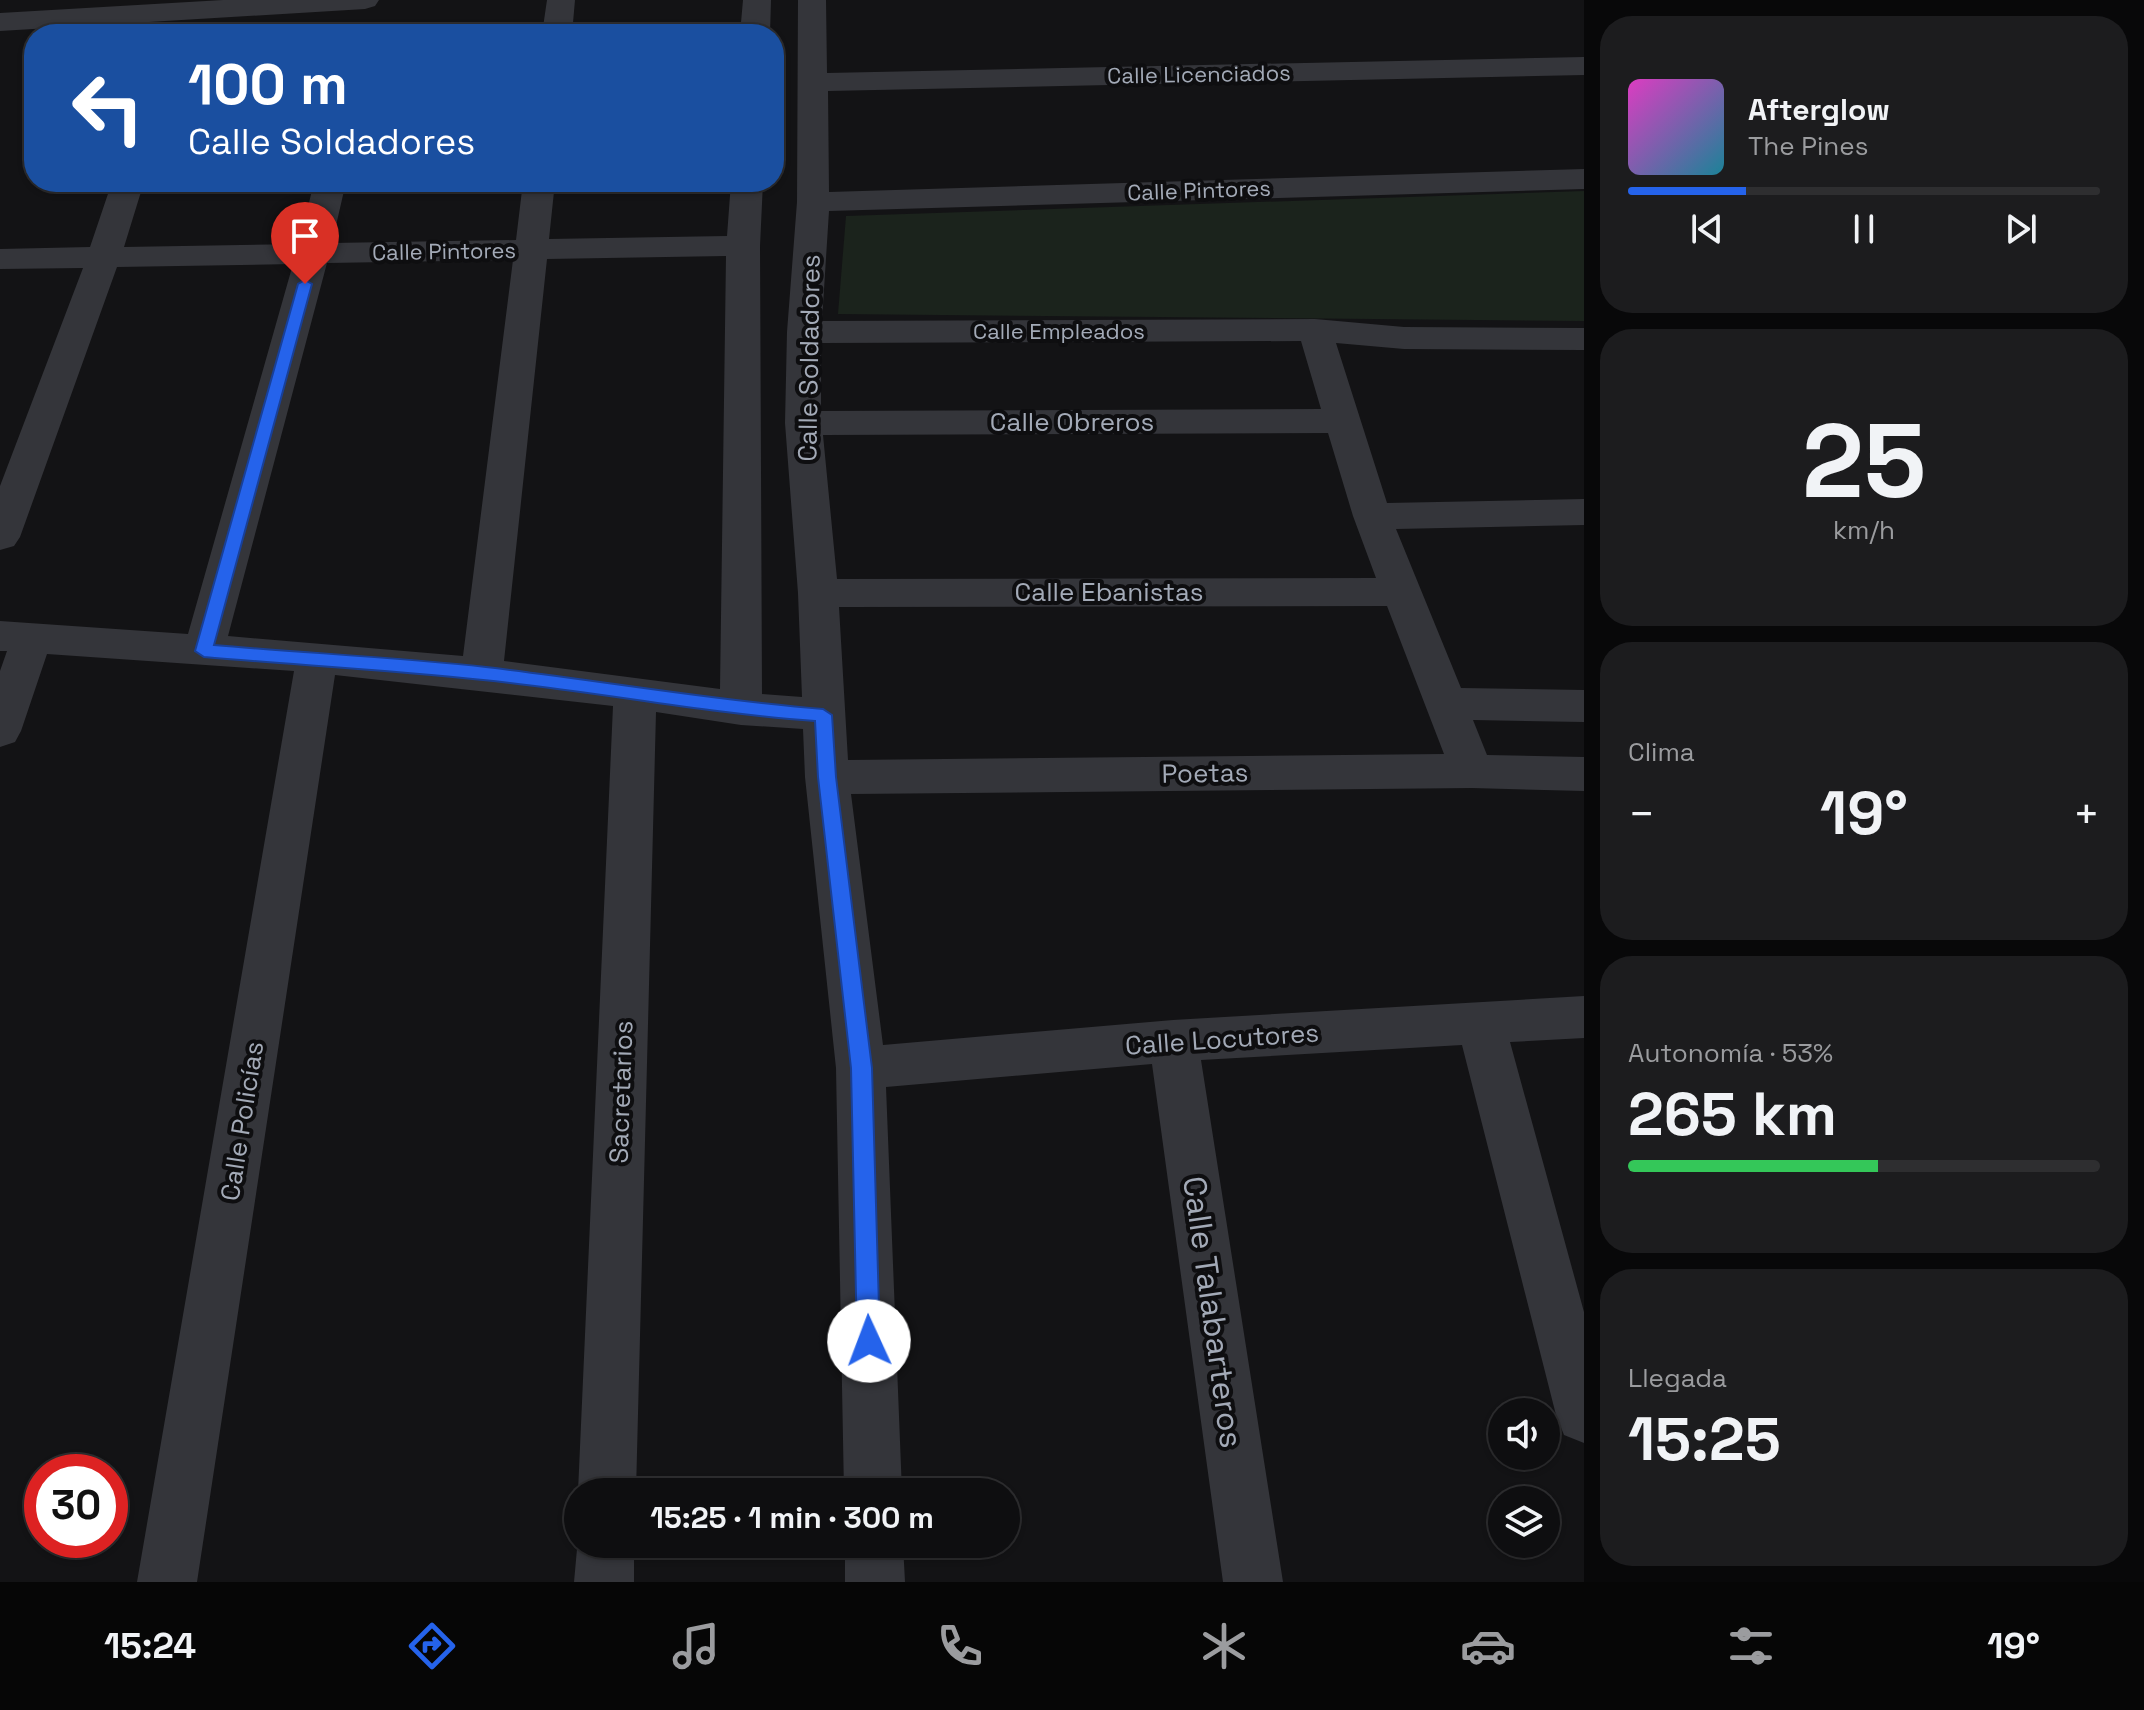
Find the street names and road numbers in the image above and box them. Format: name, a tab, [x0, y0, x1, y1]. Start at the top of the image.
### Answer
street label: Calle Licenciados	[1107, 58, 1291, 90]
street label: Calle Pintores	[1127, 173, 1271, 207]
street label: Calle Pintores	[372, 236, 516, 266]
street label: Calle Soldadores	[790, 254, 828, 462]
street label: Calle Empleados	[973, 317, 1145, 345]
street label: Calle Obreros	[990, 405, 1154, 439]
street label: Calle Ebanistas	[1015, 575, 1203, 609]
street label: Poetas	[1161, 755, 1249, 791]
street label: Calle Locutores	[1124, 1015, 1320, 1063]
street label: Sacretarios	[602, 1020, 640, 1164]
street label: Calle Policías	[213, 1039, 271, 1203]
street label: Calle Talabarteros	[1174, 1174, 1252, 1450]

